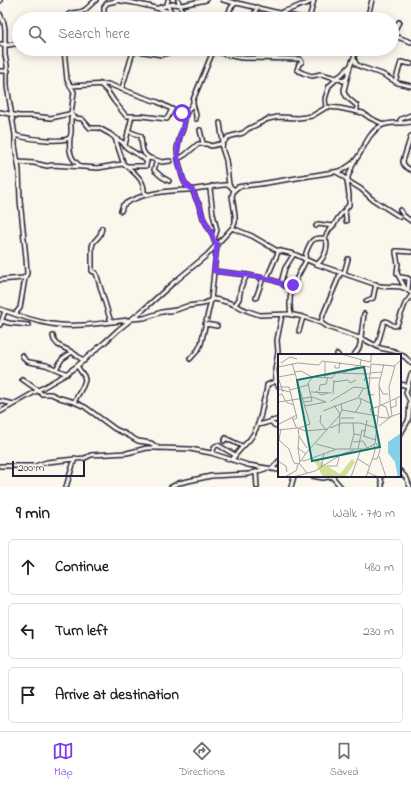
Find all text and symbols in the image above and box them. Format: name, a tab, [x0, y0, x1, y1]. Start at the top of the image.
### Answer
search box	[12, 12, 399, 56]
icon: search	[26, 23, 48, 45]
text: Search here	[58, 23, 130, 45]
route start	[173, 104, 191, 122]
route end	[284, 276, 302, 294]
inset map	[278, 354, 401, 477]
scale bar	[12, 459, 85, 478]
text: 200 m	[18, 460, 44, 476]
text: 9 min	[16, 501, 50, 526]
text: Walk · 710 m	[332, 504, 395, 523]
icon: ahead	[17, 556, 39, 578]
text: Continue	[55, 556, 109, 578]
text: 480 m	[365, 558, 394, 577]
icon: left	[17, 620, 39, 642]
text: Turn left	[55, 620, 108, 642]
text: 230 m	[363, 622, 394, 641]
icon: arrive	[17, 684, 39, 706]
text: Arrive at destination	[55, 684, 179, 706]
tab: Map	[52, 740, 74, 780]
tab: Directions	[179, 740, 225, 780]
tab: Saved	[330, 740, 359, 780]

